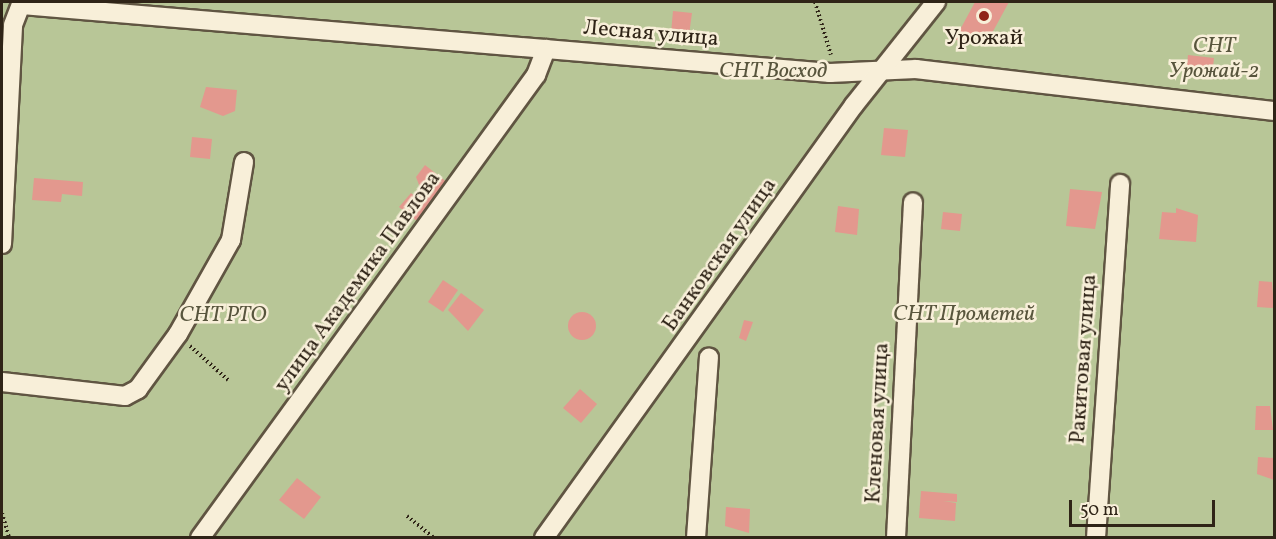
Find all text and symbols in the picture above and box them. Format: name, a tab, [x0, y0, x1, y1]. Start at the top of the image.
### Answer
marker: Урожай	[977, 9, 991, 23]
street label: Лесная улица	[582, 15, 720, 53]
place label: Урожай	[945, 26, 1023, 52]
park label: СНТ Урожай-2	[1169, 33, 1259, 84]
park label: СНТ Восход	[719, 59, 827, 85]
street label: улица Академика Павлова	[269, 166, 447, 398]
street label: Банковская улица	[657, 173, 783, 337]
street label: Ракитовая улица	[1065, 273, 1103, 445]
park label: СНТ Прометей	[893, 302, 1035, 328]
park label: СНТ РТО	[179, 303, 267, 329]
street label: Кленовая улица	[861, 342, 895, 504]
scale bar	[1072, 488, 1218, 526]
text: 50 m	[1080, 498, 1119, 523]

